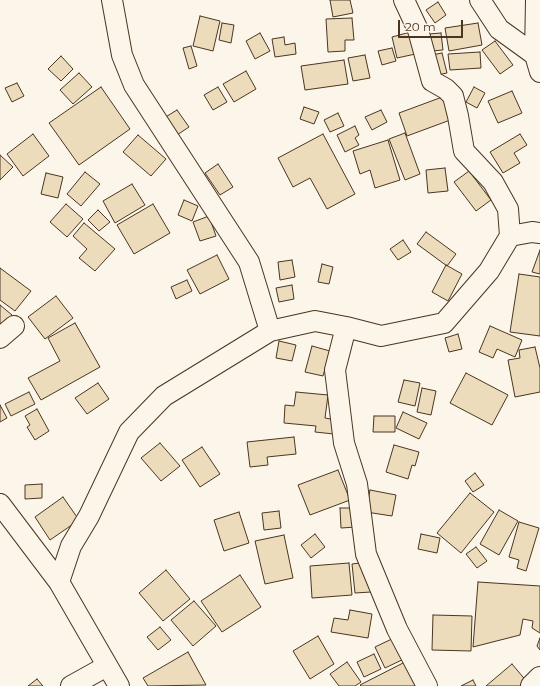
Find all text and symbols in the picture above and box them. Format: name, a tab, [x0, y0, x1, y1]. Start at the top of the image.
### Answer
scale bar	[400, 12, 465, 38]
text: 20 m	[405, 19, 436, 34]

